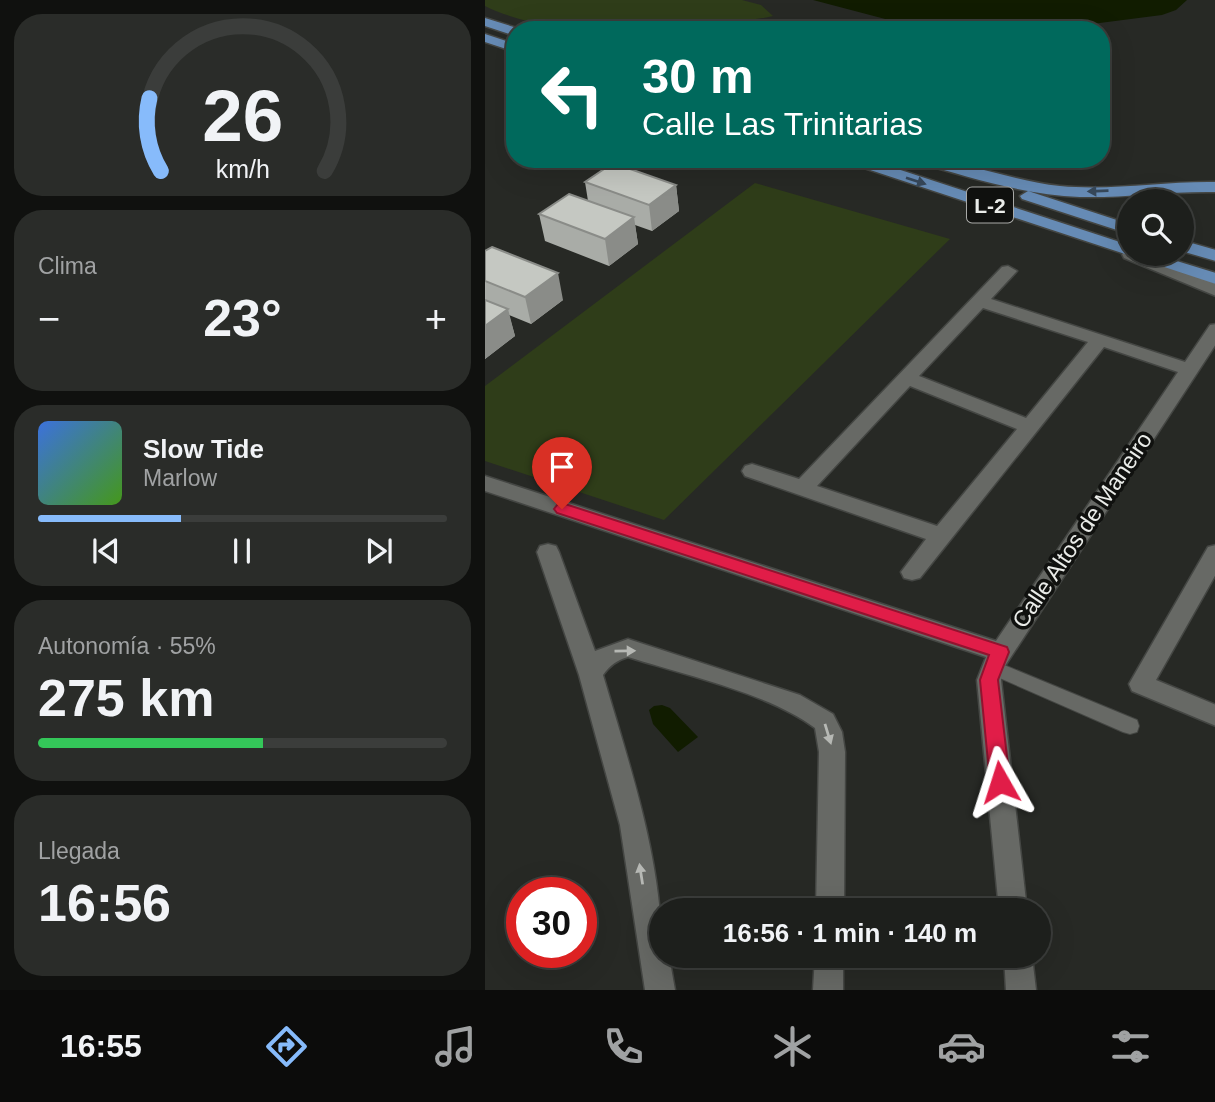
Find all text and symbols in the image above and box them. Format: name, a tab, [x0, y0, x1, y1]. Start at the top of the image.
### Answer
icon: left	[527, 49, 618, 140]
text: 30 m	[642, 49, 754, 103]
text: 26	[202, 75, 283, 156]
text: Calle Las Trinitarias	[642, 106, 923, 142]
text: km/h	[215, 155, 270, 183]
one-way arrow	[906, 176, 927, 187]
one-way arrow	[1087, 186, 1109, 197]
road number: L-2	[967, 188, 1013, 222]
map controls	[1117, 189, 1194, 266]
button: search	[1117, 189, 1194, 266]
text: Clima	[38, 253, 97, 279]
text: 23°	[203, 289, 282, 347]
text: −	[38, 298, 60, 340]
text: +	[425, 298, 447, 340]
street label: Calle Altos de Maneiro	[1007, 427, 1157, 633]
text: Slow Tide	[143, 434, 264, 464]
pin	[532, 437, 592, 509]
icon: arrive	[543, 448, 581, 486]
text: Marlow	[143, 465, 217, 491]
icon: previous	[87, 532, 125, 570]
icon: pause	[223, 532, 261, 570]
icon: next	[360, 532, 398, 570]
text: Autonomía · 55%	[38, 633, 216, 659]
one-way arrow	[614, 645, 636, 657]
text: 275 km	[38, 669, 214, 727]
one-way arrow	[824, 724, 834, 745]
position arrow	[963, 745, 1037, 819]
text: Llegada	[38, 838, 120, 864]
one-way arrow	[635, 863, 646, 885]
text: 16:56	[38, 874, 171, 932]
speed limit sign: 30	[506, 877, 597, 968]
text: 16:56 · 1 min · 140 m	[723, 918, 977, 948]
icon: directions	[262, 1022, 311, 1071]
icon: music	[431, 1022, 480, 1071]
icon: phone	[599, 1022, 648, 1071]
icon: climate	[768, 1022, 817, 1071]
icon: car	[937, 1022, 986, 1071]
icon: filters	[1106, 1022, 1155, 1071]
text: 16:55	[60, 1028, 142, 1064]

